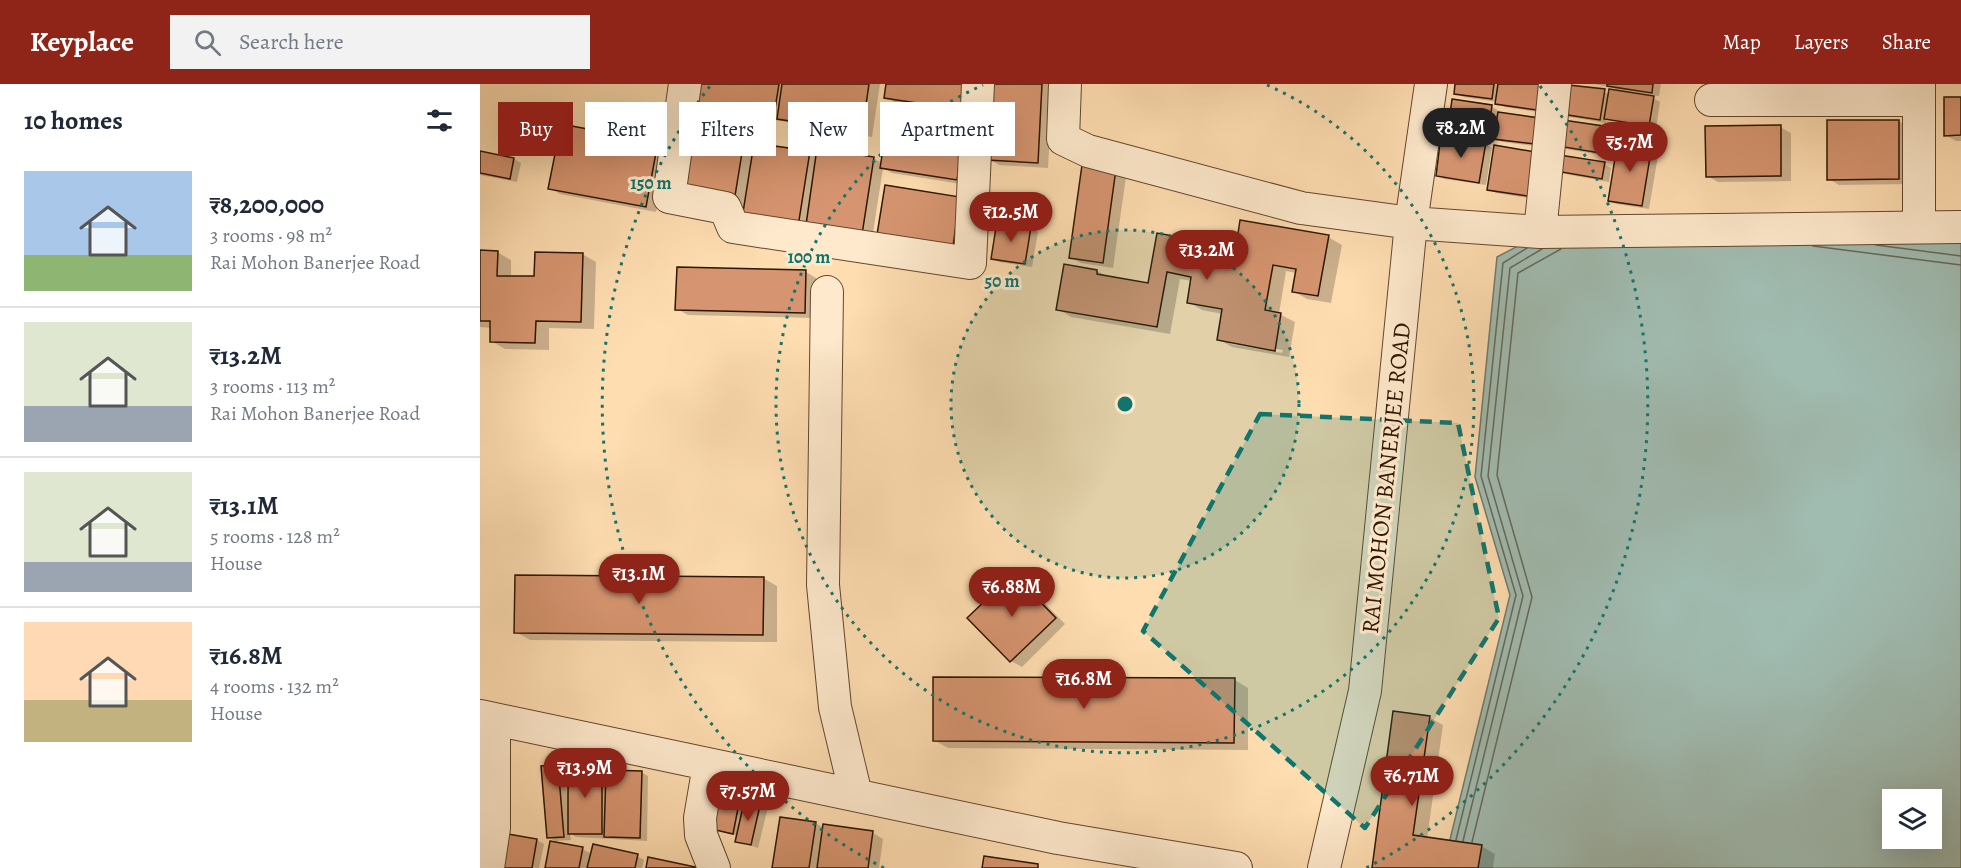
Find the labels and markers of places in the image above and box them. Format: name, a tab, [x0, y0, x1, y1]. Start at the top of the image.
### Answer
pin: ₹8.2M	[1419, 108, 1503, 159]
pin: ₹5.7M	[1588, 122, 1672, 173]
pin: ₹12.5M	[962, 192, 1060, 243]
pin: ₹13.2M	[1158, 230, 1256, 281]
centre of rings	[1115, 394, 1135, 414]
pin: ₹13.1M	[590, 554, 688, 605]
pin: ₹6.88M	[963, 567, 1061, 618]
pin: ₹16.8M	[1035, 659, 1133, 710]
pin: ₹13.9M	[536, 748, 634, 799]
pin: ₹6.71M	[1363, 756, 1461, 807]
pin: ₹7.57M	[699, 771, 797, 822]

